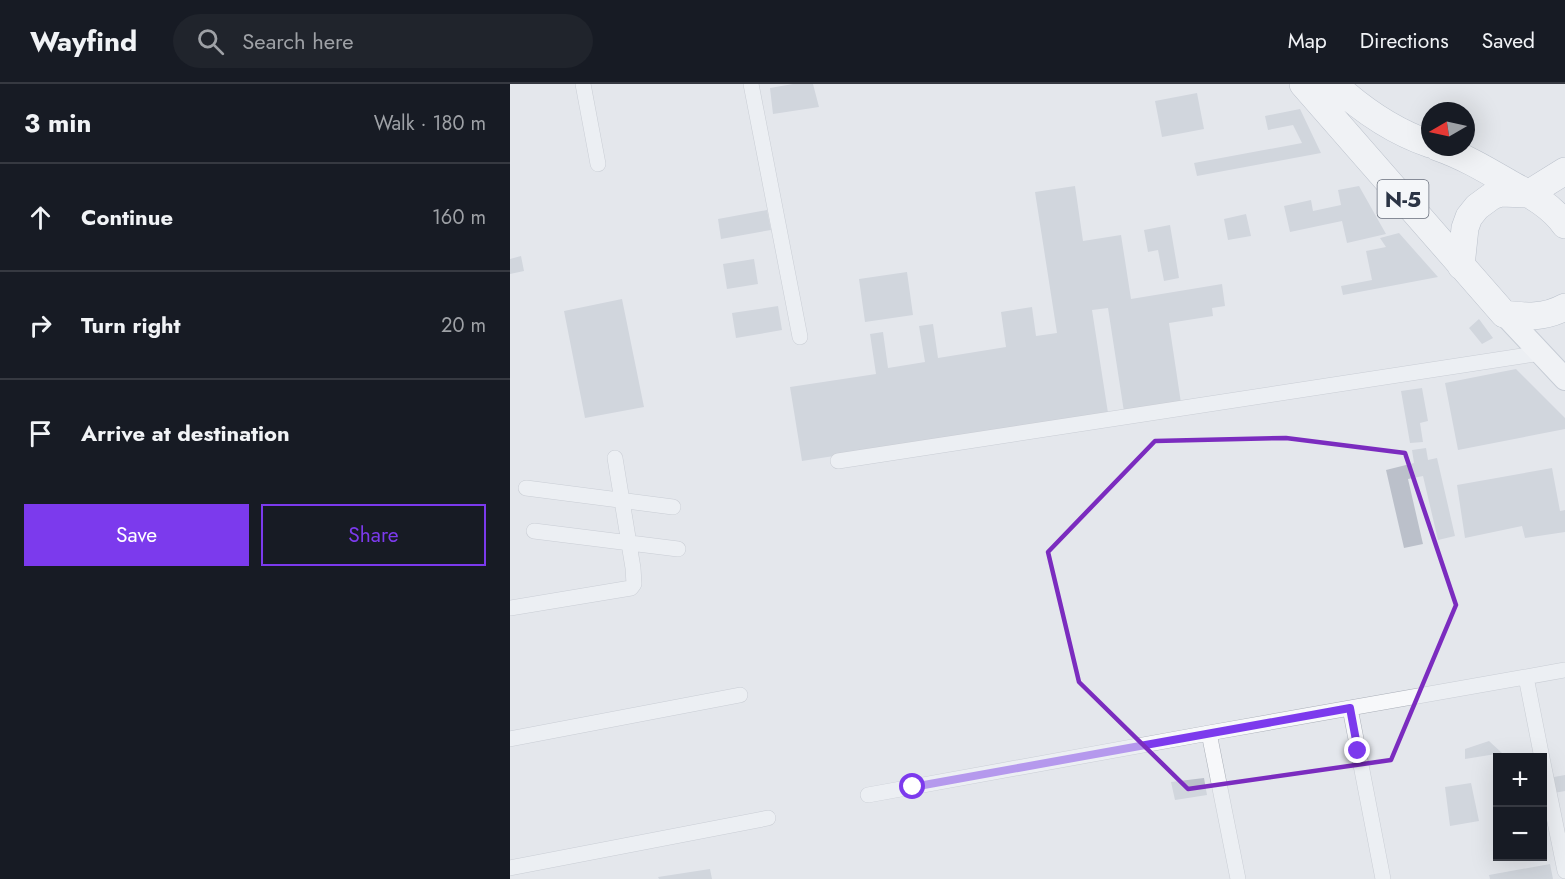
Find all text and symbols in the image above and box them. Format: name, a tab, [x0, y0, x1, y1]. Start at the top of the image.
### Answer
search box	[173, 14, 593, 68]
text: Wayfind	[30, 21, 137, 62]
icon: search	[194, 25, 227, 58]
text: Search here	[242, 25, 354, 57]
text: Map	[1288, 26, 1327, 56]
text: Directions	[1360, 26, 1449, 56]
text: Saved	[1482, 26, 1535, 56]
north arrow	[1421, 102, 1475, 156]
text: 3 min	[24, 104, 91, 142]
text: Walk · 180 m	[374, 109, 486, 138]
road number: N-5	[1378, 180, 1428, 218]
icon: ahead	[24, 201, 57, 234]
text: Continue	[81, 201, 173, 233]
text: 160 m	[432, 203, 486, 232]
icon: right	[24, 309, 57, 342]
text: Turn right	[81, 309, 181, 341]
text: 20 m	[441, 311, 486, 340]
icon: arrive	[24, 417, 57, 450]
text: Arrive at destination	[81, 417, 290, 449]
button: Save	[24, 504, 249, 566]
button: Share	[261, 504, 486, 566]
route end	[1344, 737, 1370, 763]
map controls	[1493, 753, 1547, 861]
button: +	[1493, 753, 1547, 807]
route start	[899, 773, 925, 799]
button: −	[1493, 807, 1547, 861]

